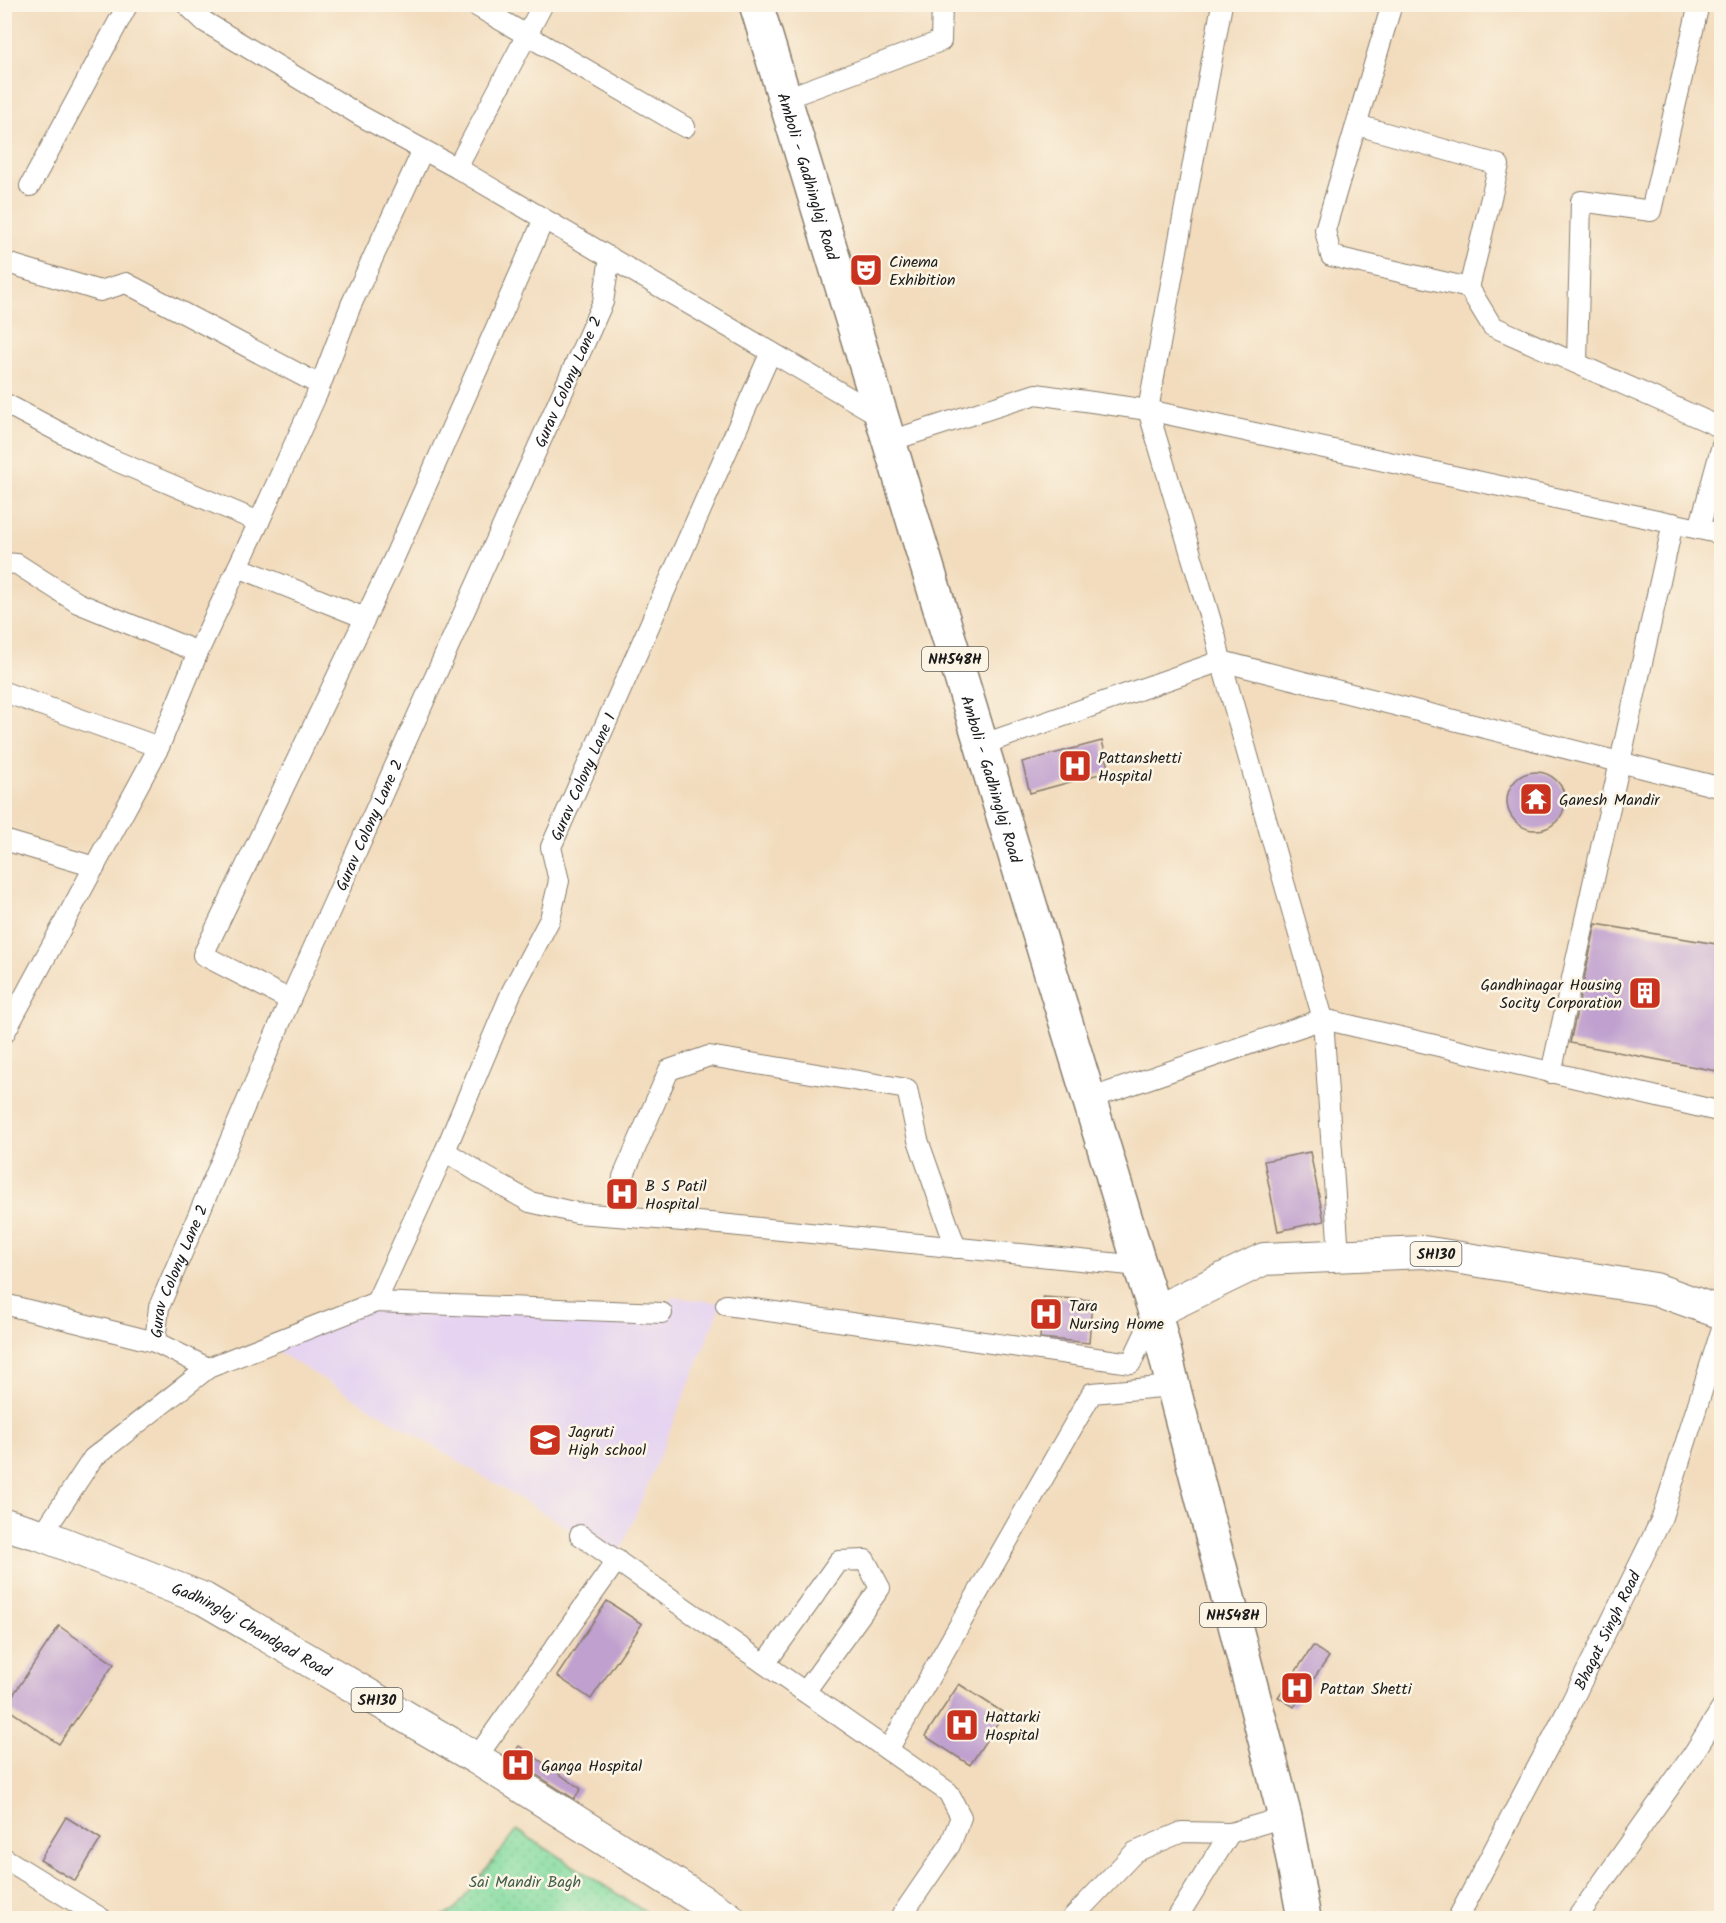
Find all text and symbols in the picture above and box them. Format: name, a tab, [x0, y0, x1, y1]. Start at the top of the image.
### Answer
street label: Amboli - Gadhinglaj Road	[770, 90, 845, 264]
place label: Cinema Exhibition	[889, 250, 956, 293]
theatre icon: Cinema Exhibition	[848, 252, 884, 288]
street label: Gurav Colony Lane 2	[528, 312, 609, 452]
road number: NH548H	[922, 647, 988, 671]
street label: Amboli - Gadhinglaj Road	[953, 693, 1028, 867]
street label: Gurav Colony Lane 1	[544, 709, 623, 845]
place label: Pattanshetti Hospital	[1098, 746, 1183, 789]
hospital icon: Pattanshetti Hospital	[1057, 748, 1093, 784]
street label: Gurav Colony Lane 2	[330, 756, 410, 895]
temple icon: Ganesh Mandir	[1518, 781, 1554, 817]
place label: Ganesh Mandir	[1559, 788, 1661, 813]
place label: Gandhinagar Housing Socity Corporation	[1481, 973, 1622, 1016]
building icon: Gandhinagar Housing Socity Corporation	[1627, 975, 1663, 1011]
place label: B S Patil Hospital	[645, 1174, 707, 1217]
hospital icon: B S Patil Hospital	[604, 1176, 640, 1212]
street label: Gurav Colony Lane 2	[145, 1201, 215, 1339]
road number: SH130	[1410, 1242, 1462, 1266]
place label: Tara Nursing Home	[1069, 1294, 1164, 1337]
hospital icon: Tara Nursing Home	[1028, 1296, 1064, 1332]
place label: Jagruti High school	[568, 1420, 646, 1463]
school or university icon: Jagruti High school	[527, 1422, 563, 1458]
street label: Bhagat Singh Road	[1568, 1566, 1648, 1695]
street label: Gadhinglaj Chandgad Road	[168, 1576, 337, 1685]
road number: NH548H	[1200, 1603, 1266, 1627]
hospital icon: Pattan Shetti	[1279, 1670, 1315, 1706]
place label: Pattan Shetti	[1320, 1677, 1413, 1702]
road number: SH130	[352, 1688, 403, 1712]
place label: Hattarki Hospital	[985, 1705, 1041, 1748]
hospital icon: Hattarki Hospital	[944, 1707, 980, 1743]
hospital icon: Ganga Hospital	[500, 1747, 536, 1783]
place label: Ganga Hospital	[541, 1754, 642, 1779]
park label: Sai Mandir Bagh	[469, 1870, 581, 1895]

